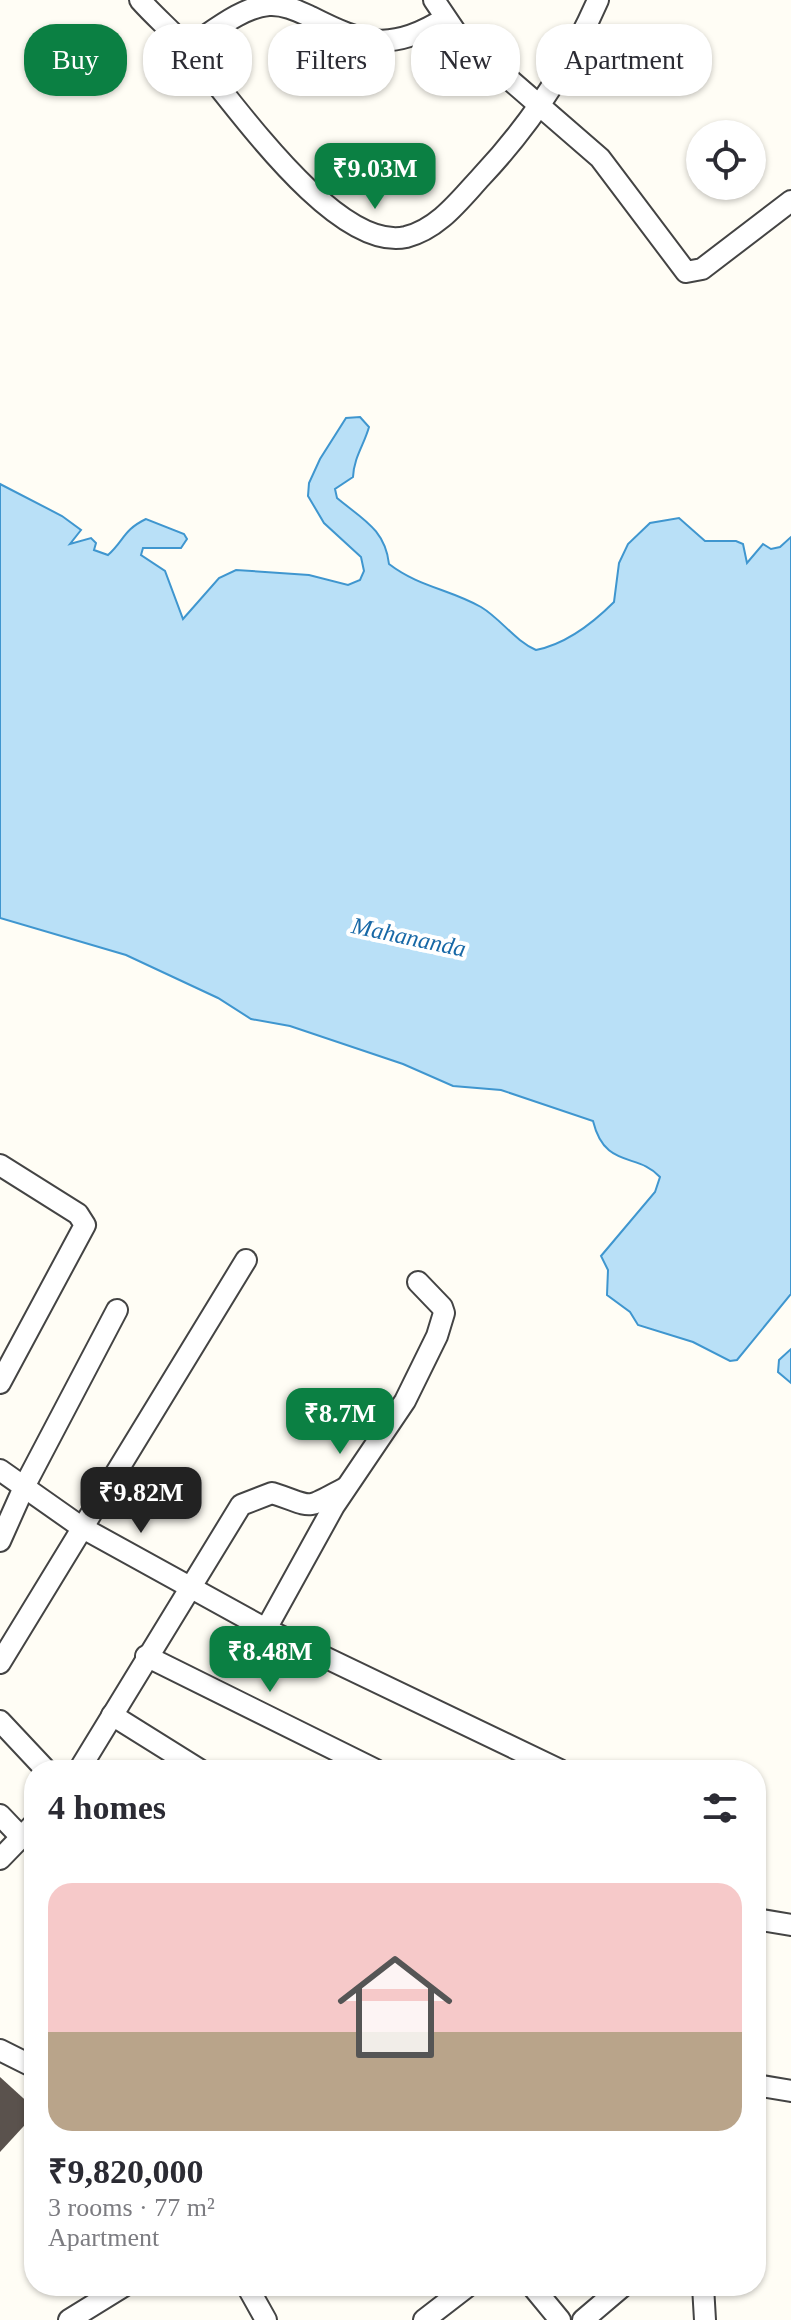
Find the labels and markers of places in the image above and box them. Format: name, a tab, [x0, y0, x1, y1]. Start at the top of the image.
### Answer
pin: ₹9.03M	[310, 143, 440, 211]
pin: ₹8.7M	[284, 1388, 396, 1456]
pin: ₹9.82M	[76, 1467, 206, 1535]
pin: ₹8.48M	[205, 1626, 335, 1694]

